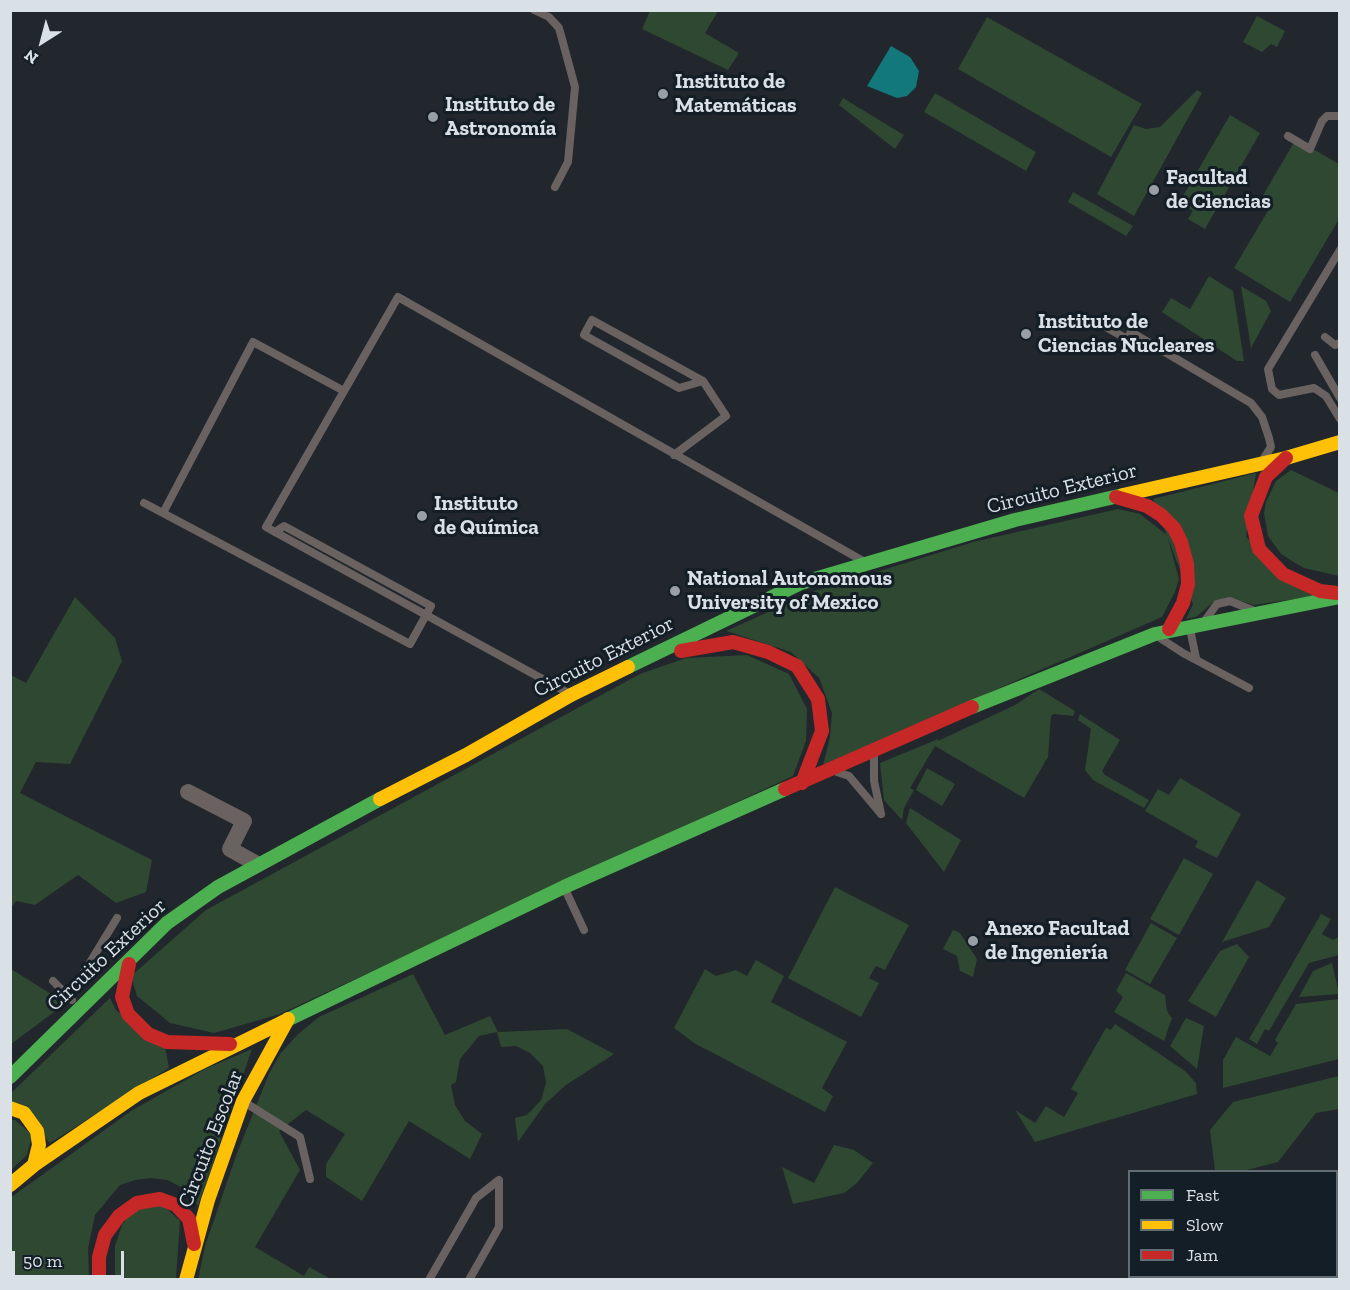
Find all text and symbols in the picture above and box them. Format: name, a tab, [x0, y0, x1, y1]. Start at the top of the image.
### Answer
north arrow	[12, 12, 72, 72]
text: N	[21, 46, 42, 68]
place label: Instituto de Matemáticas	[675, 69, 797, 119]
marker: Instituto de Matemáticas	[656, 87, 670, 101]
place label: Instituto de Astronomía	[445, 92, 556, 142]
marker: Instituto de Astronomía	[426, 110, 440, 124]
place label: Facultad de Ciencias	[1166, 165, 1271, 215]
marker: Facultad de Ciencias	[1147, 183, 1161, 197]
place label: Instituto de Ciencias Nucleares	[1038, 309, 1214, 359]
marker: Instituto de Ciencias Nucleares	[1019, 327, 1033, 341]
street label: Circuito Exterior	[984, 458, 1140, 520]
place label: Instituto de Química	[434, 491, 539, 541]
marker: Instituto de Química	[415, 509, 429, 523]
place label: National Autonomous University of Mexico	[687, 566, 892, 616]
marker: National Autonomous University of Mexico	[668, 584, 682, 598]
street label: Circuito Exterior	[530, 611, 678, 703]
street label: Circuito Exterior	[42, 893, 172, 1017]
place label: Anexo Facultad de Ingeniería	[985, 916, 1129, 966]
marker: Anexo Facultad de Ingeniería	[966, 934, 980, 948]
street label: Circuito Escolar	[173, 1067, 249, 1211]
legend	[1128, 1170, 1338, 1278]
text: Fast	[1186, 1184, 1219, 1206]
text: Slow	[1186, 1214, 1223, 1236]
scale bar	[15, 1239, 128, 1277]
text: Jam	[1186, 1244, 1218, 1266]
text: 50 m	[23, 1250, 62, 1272]

